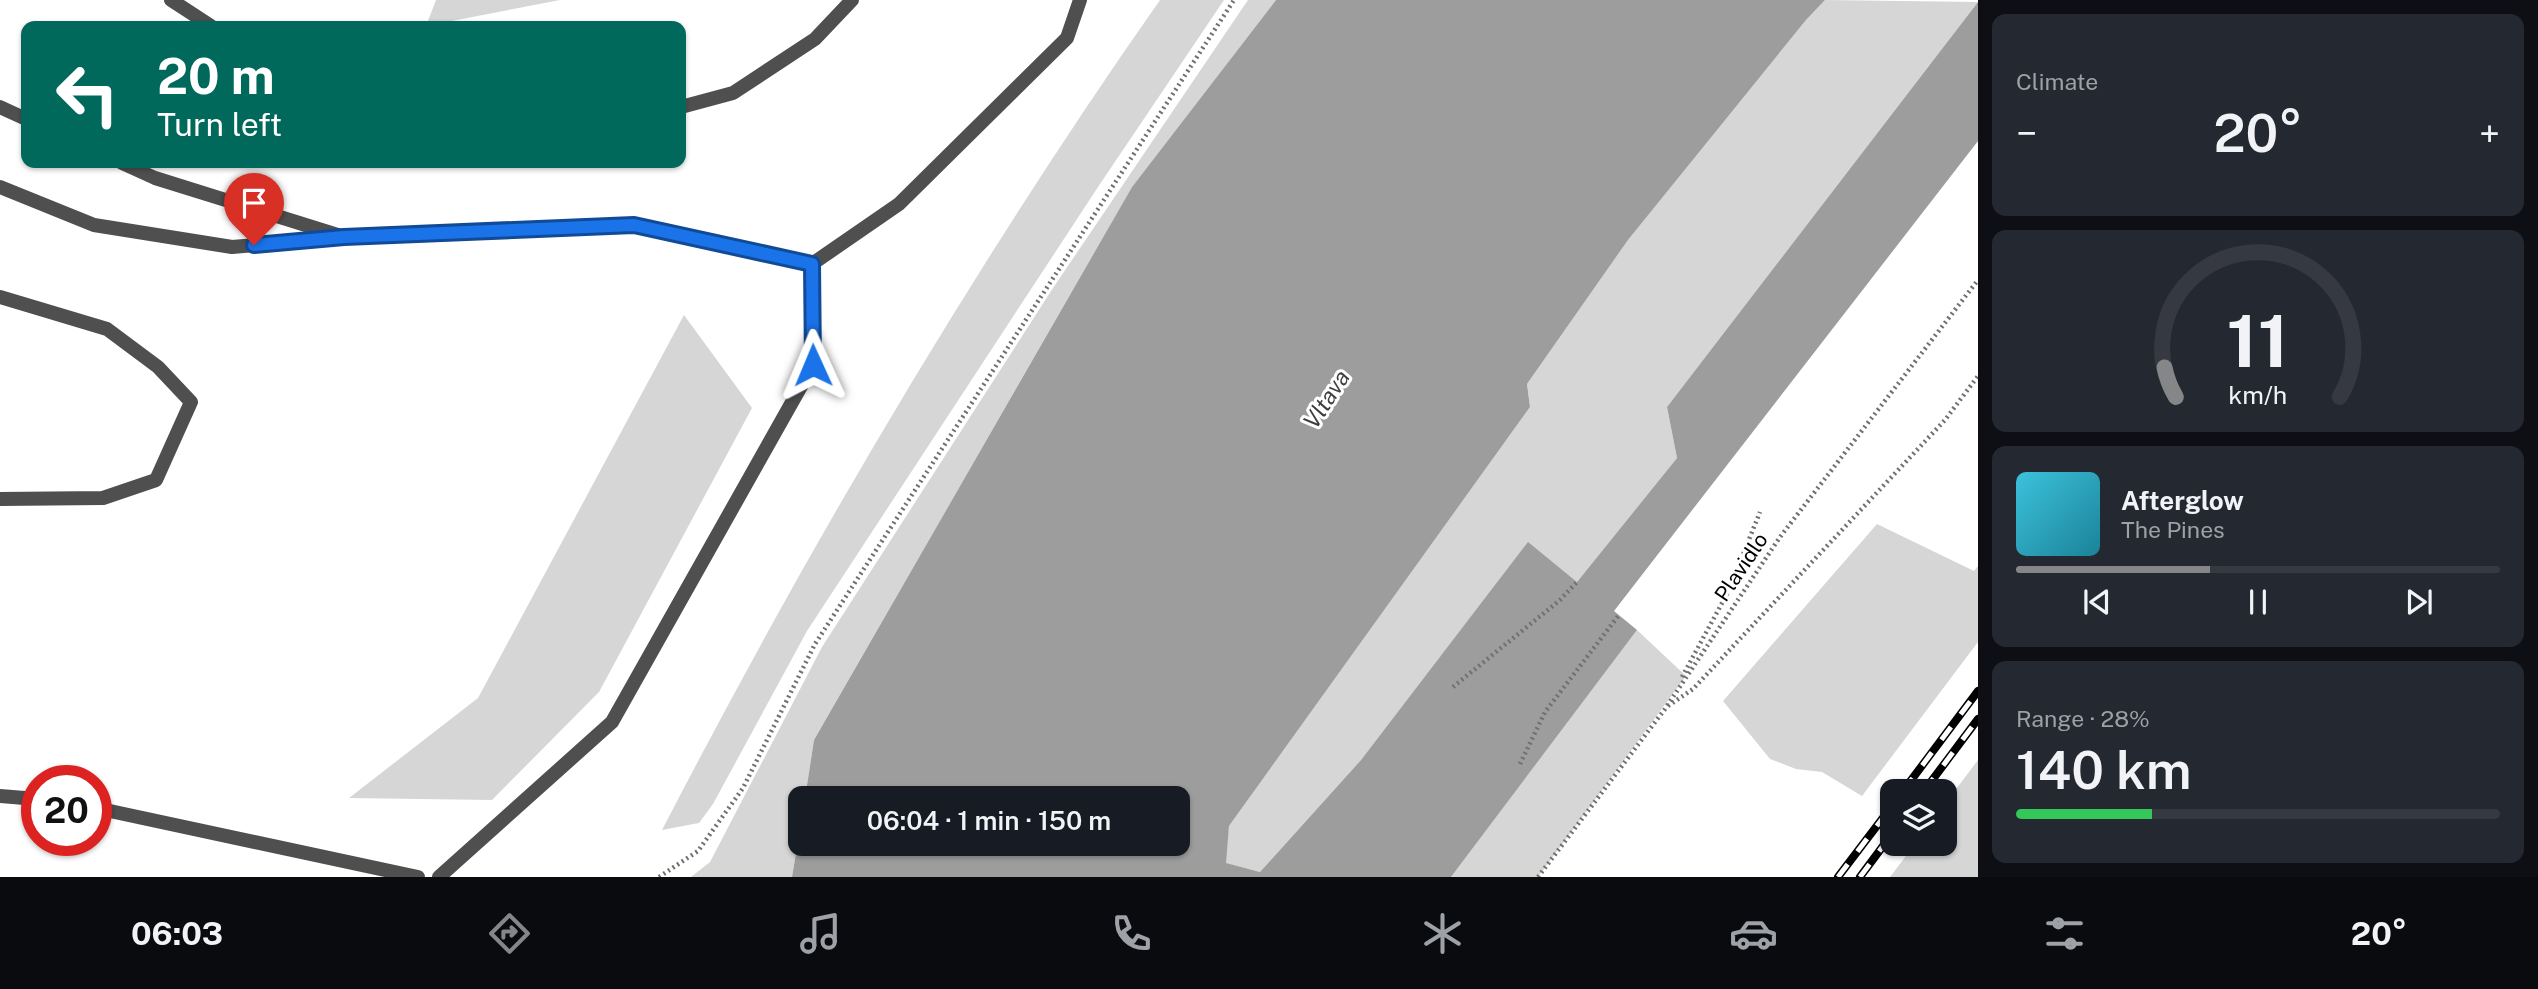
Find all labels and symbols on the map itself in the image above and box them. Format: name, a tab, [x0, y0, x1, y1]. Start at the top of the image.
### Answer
pin	[224, 173, 284, 245]
position arrow	[776, 328, 850, 402]
water label: Vltava	[1297, 365, 1355, 433]
street label: Plavidlo	[1709, 528, 1773, 606]
speed limit sign: 20	[21, 765, 112, 856]

